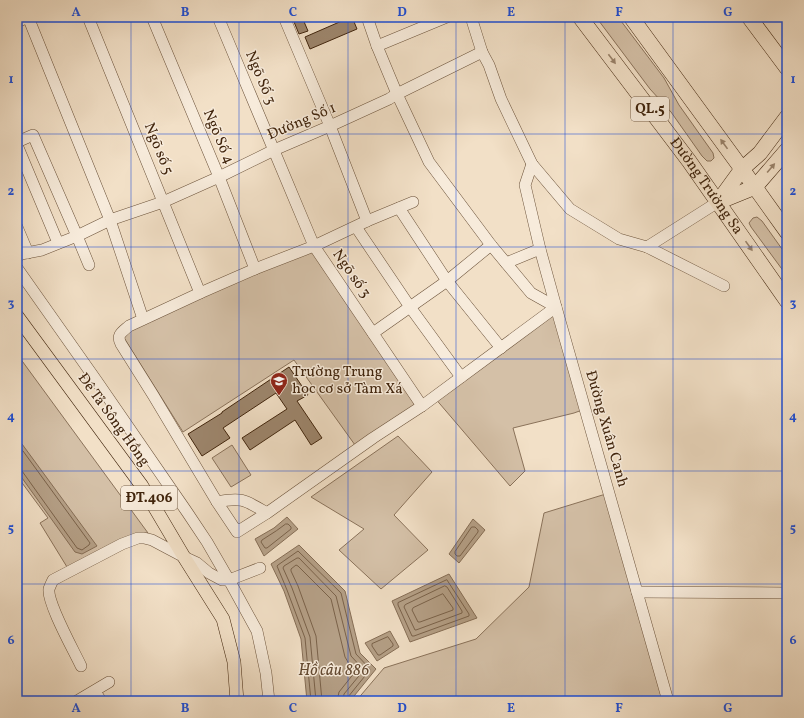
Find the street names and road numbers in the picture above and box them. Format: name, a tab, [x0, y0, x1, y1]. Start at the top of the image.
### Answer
street label: Ngõ Số 3	[239, 48, 281, 108]
road number: QL.5	[631, 97, 669, 121]
street label: Đường Số 1	[264, 98, 340, 146]
street label: Ngõ Số 4	[197, 106, 239, 168]
street label: Ngõ số 5	[138, 120, 178, 178]
street label: Đường Trường Sa	[664, 133, 748, 239]
street label: Ngõ số 3	[327, 246, 375, 302]
street label: Đường Xuân Canh	[579, 368, 633, 490]
street label: Đê Tả Sông Hồng	[72, 369, 154, 471]
road number: ĐT.406	[121, 486, 177, 510]

